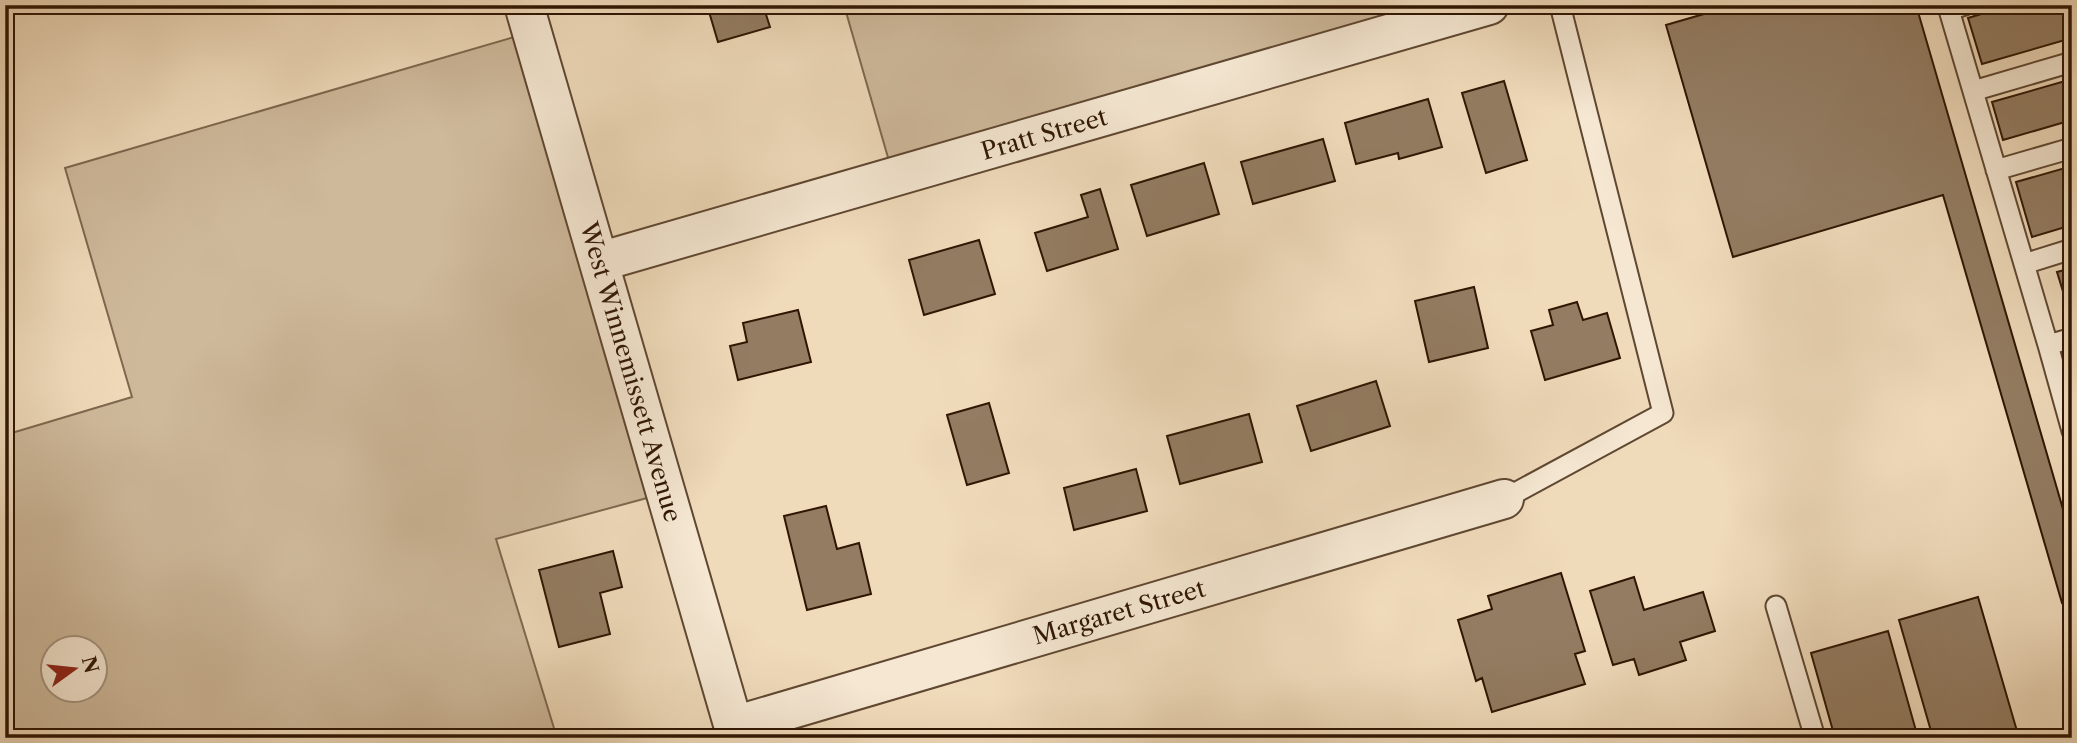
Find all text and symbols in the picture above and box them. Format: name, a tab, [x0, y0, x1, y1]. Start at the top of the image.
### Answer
street label: Pratt Street	[978, 102, 1111, 166]
street label: West Winnemissett Avenue	[574, 218, 688, 525]
street label: Margaret Street	[1029, 573, 1209, 650]
north arrow	[38, 634, 108, 704]
text: N	[77, 654, 103, 676]

